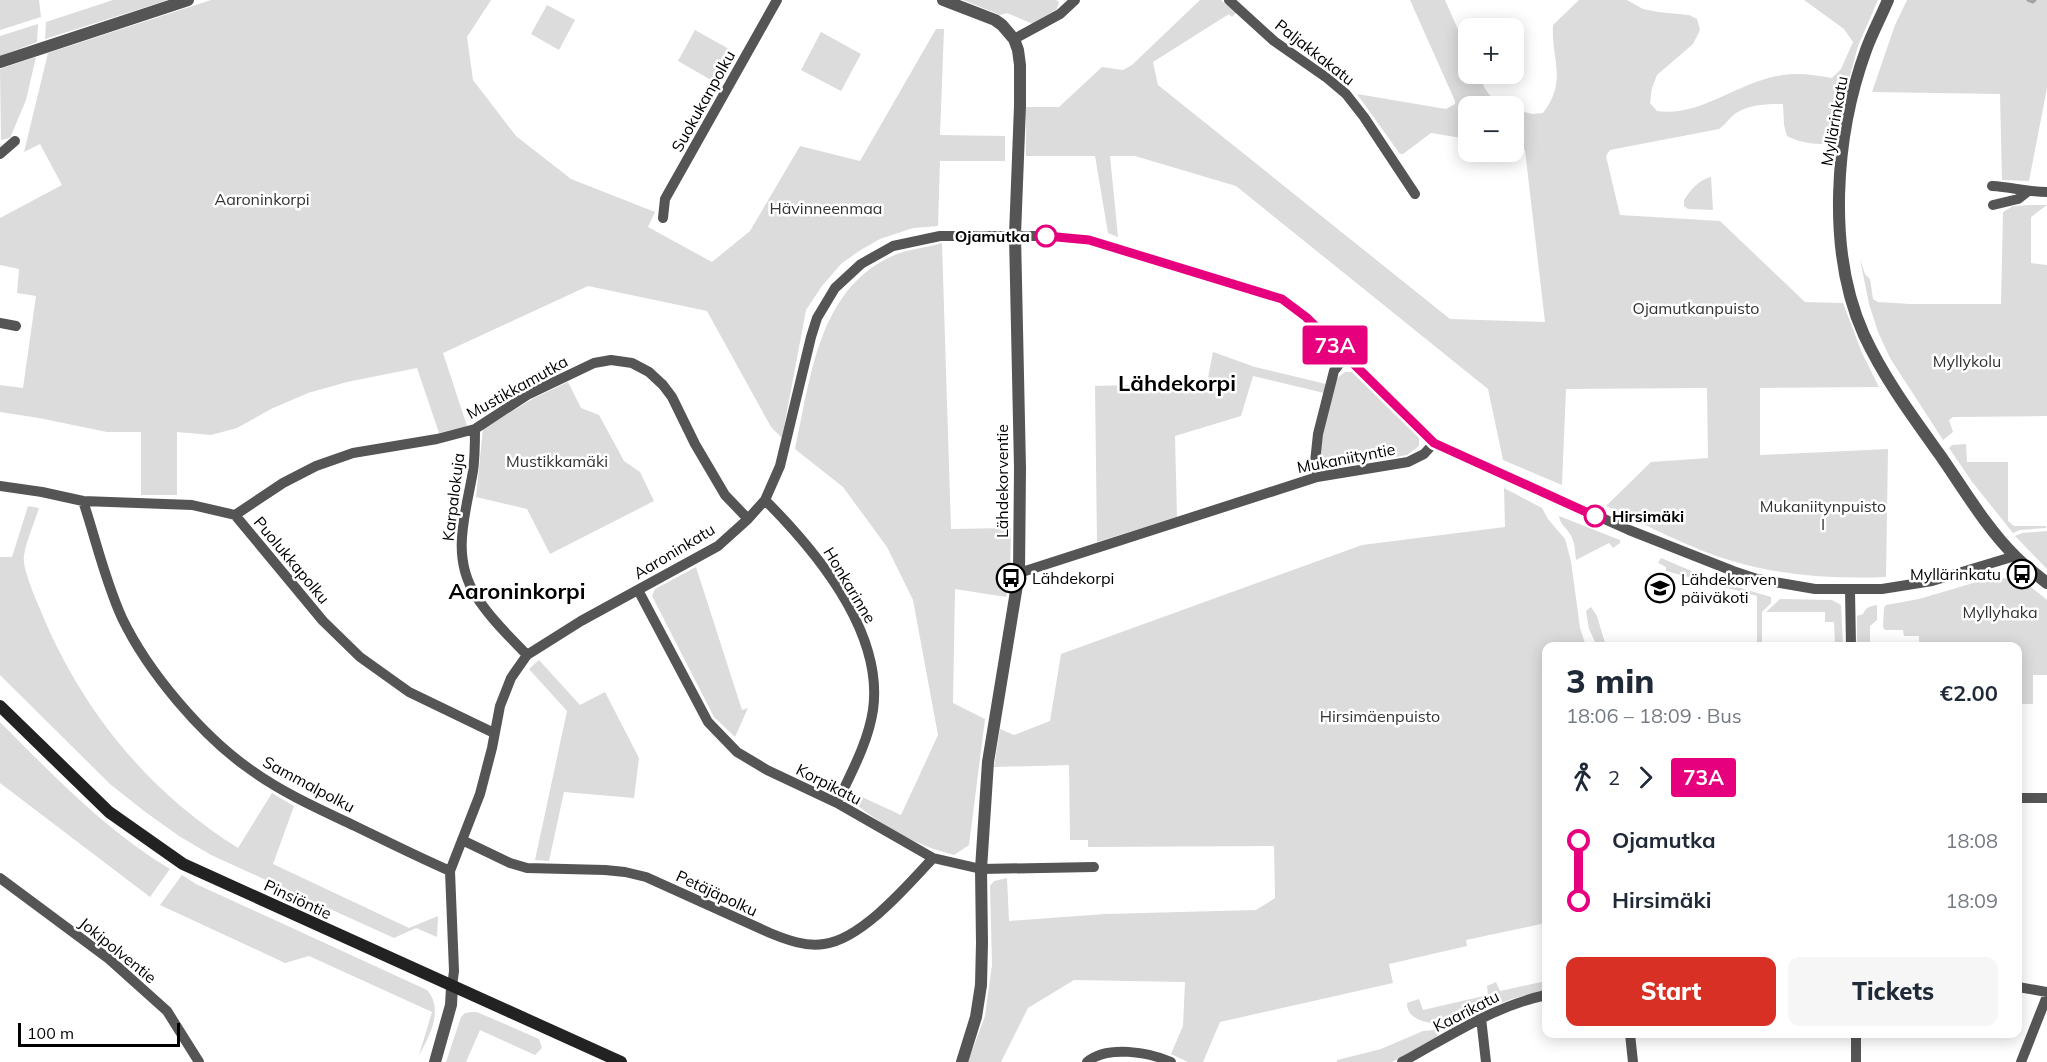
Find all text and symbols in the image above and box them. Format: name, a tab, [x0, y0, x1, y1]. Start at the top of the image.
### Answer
street label: Paljakkakatu	[1271, 15, 1359, 89]
map controls	[1458, 18, 1524, 162]
button: +	[1458, 18, 1524, 84]
street label: Suokukanpolku	[667, 47, 739, 155]
street label: Myllärinkatu	[1816, 74, 1852, 168]
button: −	[1458, 96, 1524, 162]
park label: Aaroninkorpi	[214, 189, 310, 209]
park label: Hävinneenmaa	[770, 198, 882, 218]
marker: Ojamutka	[1035, 225, 1057, 247]
place label: Ojamutka	[955, 226, 1030, 246]
park label: Ojamutkanpuisto	[1633, 298, 1759, 318]
line badge: 73A	[1300, 326, 1370, 364]
text: 73A	[1315, 332, 1355, 358]
street label: Mustikkamutka	[463, 351, 571, 423]
park label: Myllykolu	[1933, 351, 2001, 371]
district label: Lähdekorpi	[1118, 369, 1236, 397]
street label: Lähdekorventie	[992, 424, 1012, 538]
street label: Mukaniityntie	[1295, 439, 1397, 477]
park label: Mustikkamäki	[506, 451, 608, 471]
street label: Karpalokuja	[438, 452, 468, 542]
park label: Mukaniitynpuisto I	[1760, 496, 1886, 534]
marker: Hirsimäki	[1584, 505, 1606, 527]
place label: Hirsimäki	[1612, 506, 1684, 526]
street label: Puolukkapolku	[250, 512, 334, 608]
street label: Aaroninkatu	[630, 519, 718, 583]
street label: Honkarinne	[819, 543, 881, 627]
bus stop icon: Myllärinkatu	[2006, 558, 2038, 590]
bus stop icon: Lähdekorpi	[995, 562, 1027, 594]
place label: Myllärinkatu	[1910, 564, 2001, 584]
place label: Lähdekorpi	[1032, 568, 1114, 588]
place label: Lähdekorven päiväkoti	[1681, 569, 1777, 607]
school or university icon: Lähdekorven päiväkoti	[1644, 572, 1676, 604]
district label: Aaroninkorpi	[449, 577, 585, 605]
park label: Myllyhaka	[1962, 602, 2038, 622]
text: 3 min	[1566, 660, 1654, 701]
text: €2.00	[1940, 679, 1998, 707]
text: 18:06 – 18:09 · Bus	[1566, 703, 1742, 728]
park label: Hirsimäenpuisto	[1320, 706, 1440, 726]
street label: Sammalpolku	[260, 751, 358, 817]
street label: Korpikatu	[793, 759, 865, 809]
icon: walk	[1566, 761, 1599, 794]
icon: forward	[1629, 761, 1662, 794]
text: 73A	[1683, 764, 1724, 790]
text: 2	[1608, 765, 1620, 790]
text: Ojamutka	[1612, 826, 1716, 854]
text: 18:08	[1945, 828, 1998, 853]
street label: Petäjäpolku	[673, 865, 761, 921]
street label: Pinsiöntie	[261, 875, 335, 923]
text: Hirsimäki	[1612, 886, 1711, 914]
text: 18:09	[1945, 888, 1998, 913]
street label: Jokipolventie	[75, 913, 161, 987]
button: Start	[1566, 957, 1776, 1026]
button: Tickets	[1788, 957, 1998, 1026]
street label: Kaarikatu	[1430, 986, 1502, 1036]
scale bar	[18, 1020, 180, 1048]
text: 100 m	[27, 1023, 74, 1043]

